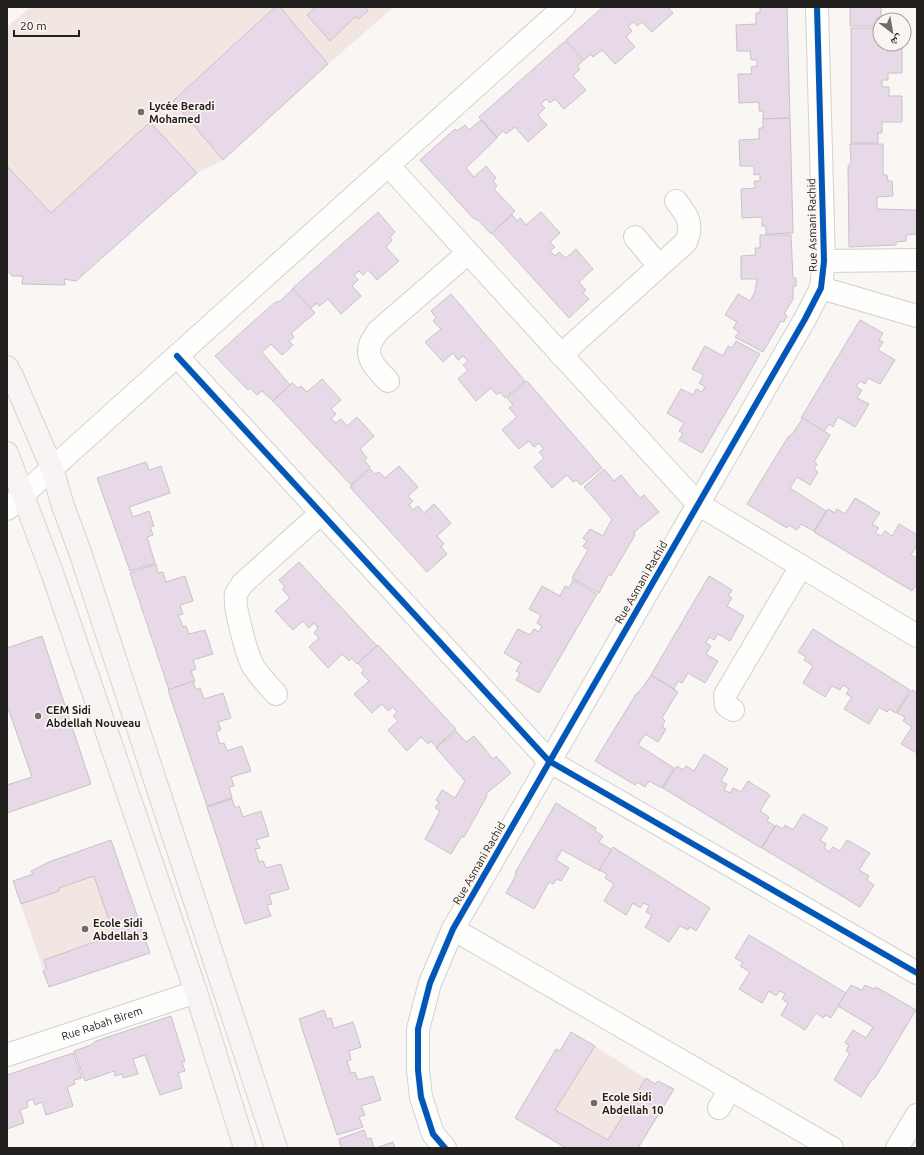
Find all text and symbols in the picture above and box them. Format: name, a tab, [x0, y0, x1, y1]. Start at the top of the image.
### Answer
scale bar	[14, 12, 79, 38]
north arrow	[872, 12, 912, 52]
text: 20 m	[20, 19, 47, 32]
text: ش	[888, 31, 905, 49]
place label: Lycée Beradi Mohamed	[149, 100, 215, 125]
marker: Lycée Beradi Mohamed	[136, 107, 146, 117]
street label: Rue Asmani Rachid	[805, 178, 819, 272]
street label: Rue Asmani Rachid	[612, 539, 670, 625]
place label: CEM Sidi Abdellah Nouveau	[46, 704, 141, 729]
marker: CEM Sidi Abdellah Nouveau	[33, 711, 43, 721]
street label: Rue Asmani Rachid	[450, 820, 508, 906]
place label: Ecole Sidi Abdellah 3	[93, 917, 148, 942]
marker: Ecole Sidi Abdellah 3	[80, 924, 90, 934]
street label: Rue Rabah Birem	[60, 1004, 144, 1042]
place label: Ecole Sidi Abdellah 10	[602, 1091, 663, 1116]
marker: Ecole Sidi Abdellah 10	[589, 1098, 599, 1108]

